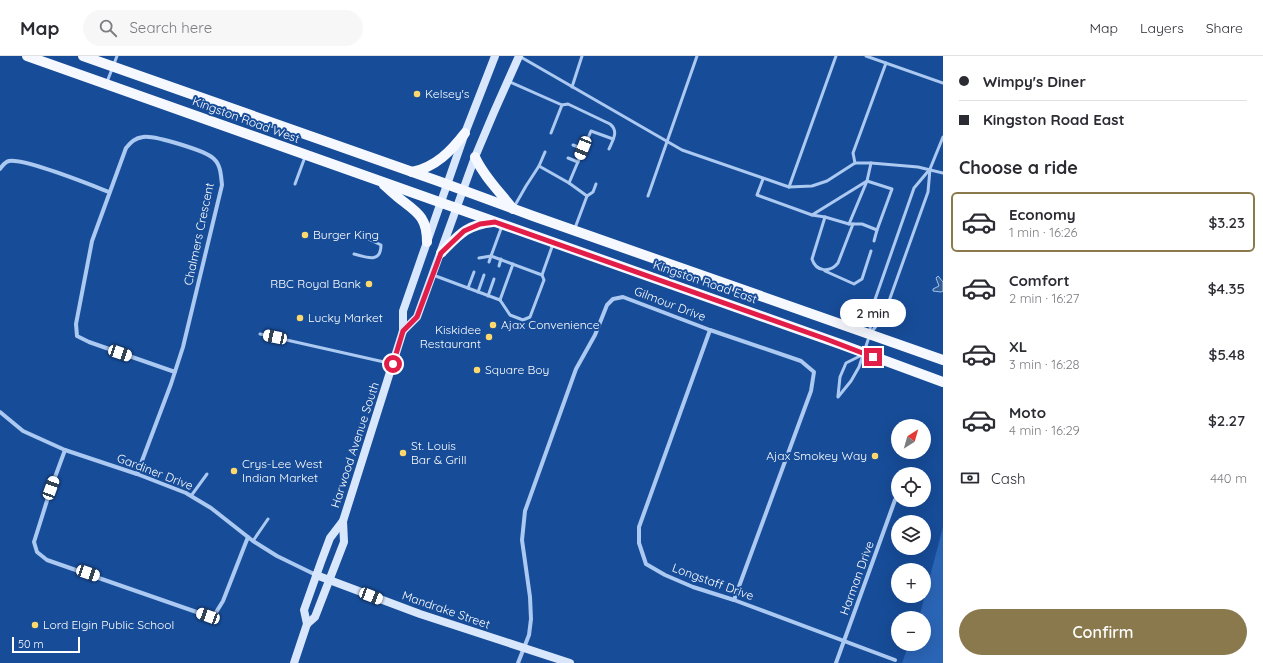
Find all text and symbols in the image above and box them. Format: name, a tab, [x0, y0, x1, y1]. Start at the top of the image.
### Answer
search box	[83, 10, 363, 46]
text: Map	[20, 16, 59, 40]
icon: search	[97, 17, 119, 39]
text: Search here	[129, 18, 212, 37]
text: Map	[1089, 19, 1118, 37]
text: Layers	[1140, 19, 1184, 37]
text: Share	[1206, 19, 1243, 37]
text: Wimpy's Diner	[983, 72, 1086, 91]
place label: Kelsey's	[425, 86, 470, 101]
marker: Kelsey's	[412, 89, 422, 99]
street label: Kingston Road West	[191, 93, 302, 146]
text: Kingston Road East	[983, 110, 1125, 129]
car	[573, 135, 593, 161]
text: Choose a ride	[959, 156, 1078, 179]
street label: Chalmers Crescent	[180, 181, 217, 287]
icon: car	[961, 204, 997, 240]
text: Economy	[1009, 205, 1076, 224]
text: $3.23	[1208, 213, 1245, 232]
text: 1 min · 16:26	[1009, 224, 1078, 240]
place label: Burger King	[313, 227, 379, 242]
marker: Burger King	[300, 230, 310, 240]
street label: Kingston Road East	[651, 257, 759, 306]
icon: car	[961, 270, 997, 306]
text: Comfort	[1009, 271, 1070, 290]
place label: RBC Royal Bank	[270, 276, 361, 291]
marker: RBC Royal Bank	[364, 279, 374, 289]
text: $4.35	[1208, 279, 1245, 298]
street label: Gilmour Drive	[632, 283, 708, 324]
text: 2 min · 16:27	[1009, 290, 1079, 306]
callout: 2 min	[840, 299, 906, 327]
text: 2 min	[856, 305, 890, 321]
place label: Lucky Market	[308, 310, 383, 325]
marker: Lucky Market	[295, 313, 305, 323]
place label: Ajax Convenience	[501, 317, 600, 332]
marker: Ajax Convenience	[488, 320, 498, 330]
place label: Kiskidee Restaurant	[420, 322, 481, 351]
car	[262, 329, 288, 345]
marker: Kiskidee Restaurant	[484, 332, 494, 342]
icon: car	[961, 336, 997, 372]
text: XL	[1009, 337, 1027, 356]
car	[107, 343, 133, 363]
text: $5.48	[1209, 345, 1245, 364]
route end	[864, 348, 882, 366]
route start	[384, 355, 402, 373]
text: 3 min · 16:28	[1009, 356, 1080, 372]
place label: Square Boy	[485, 362, 549, 377]
marker: Square Boy	[472, 365, 482, 375]
street label: Harwood Avenue South	[327, 380, 382, 510]
icon: car	[961, 402, 997, 438]
text: Moto	[1009, 403, 1046, 422]
text: $2.27	[1208, 411, 1245, 430]
north arrow	[891, 419, 931, 459]
map controls	[891, 419, 931, 651]
text: 4 min · 16:29	[1009, 422, 1080, 438]
place label: St. Louis Bar & Grill	[411, 438, 466, 467]
marker: St. Louis Bar & Grill	[398, 448, 408, 458]
place label: Ajax Smokey Way	[766, 448, 867, 463]
street label: Gardiner Drive	[115, 450, 196, 493]
marker: Ajax Smokey Way	[870, 451, 880, 461]
place label: Crys-Lee West Indian Market	[242, 456, 323, 485]
marker: Crys-Lee West Indian Market	[229, 466, 239, 476]
button: locate	[891, 467, 931, 507]
icon: cash	[959, 467, 981, 489]
text: Cash	[991, 469, 1025, 488]
text: 440 m	[1210, 470, 1247, 486]
car	[41, 475, 61, 501]
button: layers	[891, 515, 931, 555]
street label: Harman Drive	[836, 538, 877, 617]
street label: Longstaff Drive	[670, 560, 756, 603]
car	[75, 563, 101, 583]
button: +	[891, 563, 931, 603]
car	[358, 586, 384, 606]
street label: Mandrake Street	[400, 587, 492, 632]
car	[195, 606, 221, 626]
button: Confirm	[959, 609, 1247, 655]
button: −	[891, 611, 931, 651]
place label: Lord Elgin Public School	[43, 617, 174, 632]
marker: Lord Elgin Public School	[30, 620, 40, 630]
scale bar	[12, 635, 80, 654]
text: 50 m	[18, 637, 44, 651]

